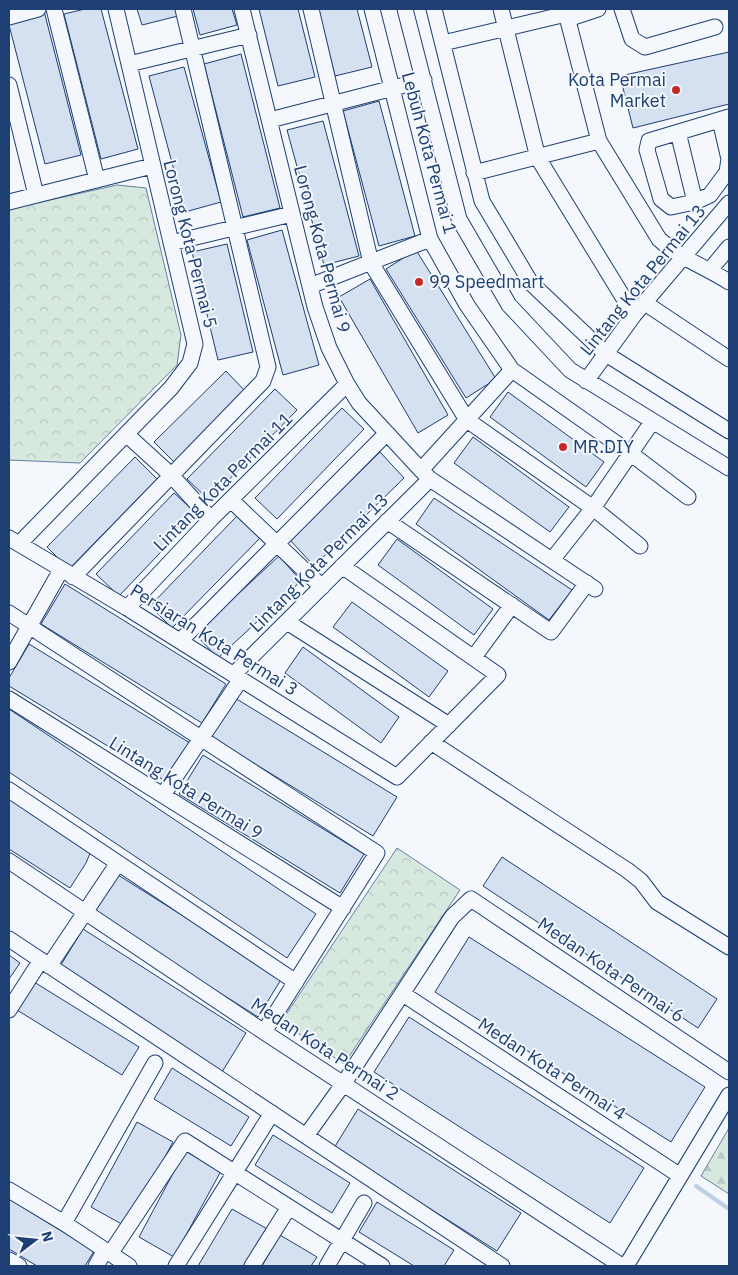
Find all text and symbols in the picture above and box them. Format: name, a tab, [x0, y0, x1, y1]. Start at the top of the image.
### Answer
place label: Kota Permai Market	[568, 68, 666, 112]
street label: Lebuh Kota Permai 1	[397, 69, 462, 237]
marker: Kota Permai Market	[670, 84, 682, 96]
street label: Lorong Kota Permai 5	[158, 157, 223, 330]
street label: Lorong Kota Permai 9	[289, 163, 356, 335]
street label: Lintang Kota Permai 13	[575, 200, 711, 360]
place label: 99 Speedmart	[429, 270, 544, 293]
marker: 99 Speedmart	[413, 276, 425, 288]
street label: Lintang Kota Permai 11	[148, 407, 297, 556]
place label: MR.DIY	[573, 435, 634, 458]
marker: MR.DIY	[557, 441, 569, 453]
street label: Lintang Kota Permai 13	[244, 488, 393, 637]
street label: Persiaran Kota Permai 3	[126, 579, 302, 701]
street label: Lintang Kota Permai 9	[105, 731, 267, 844]
street label: Medan Kota Permai 6	[533, 912, 689, 1027]
street label: Medan Kota Permai 2	[247, 992, 404, 1105]
street label: Medan Kota Permai 4	[474, 1012, 631, 1125]
north arrow	[10, 1215, 60, 1265]
text: N	[37, 1229, 58, 1244]

